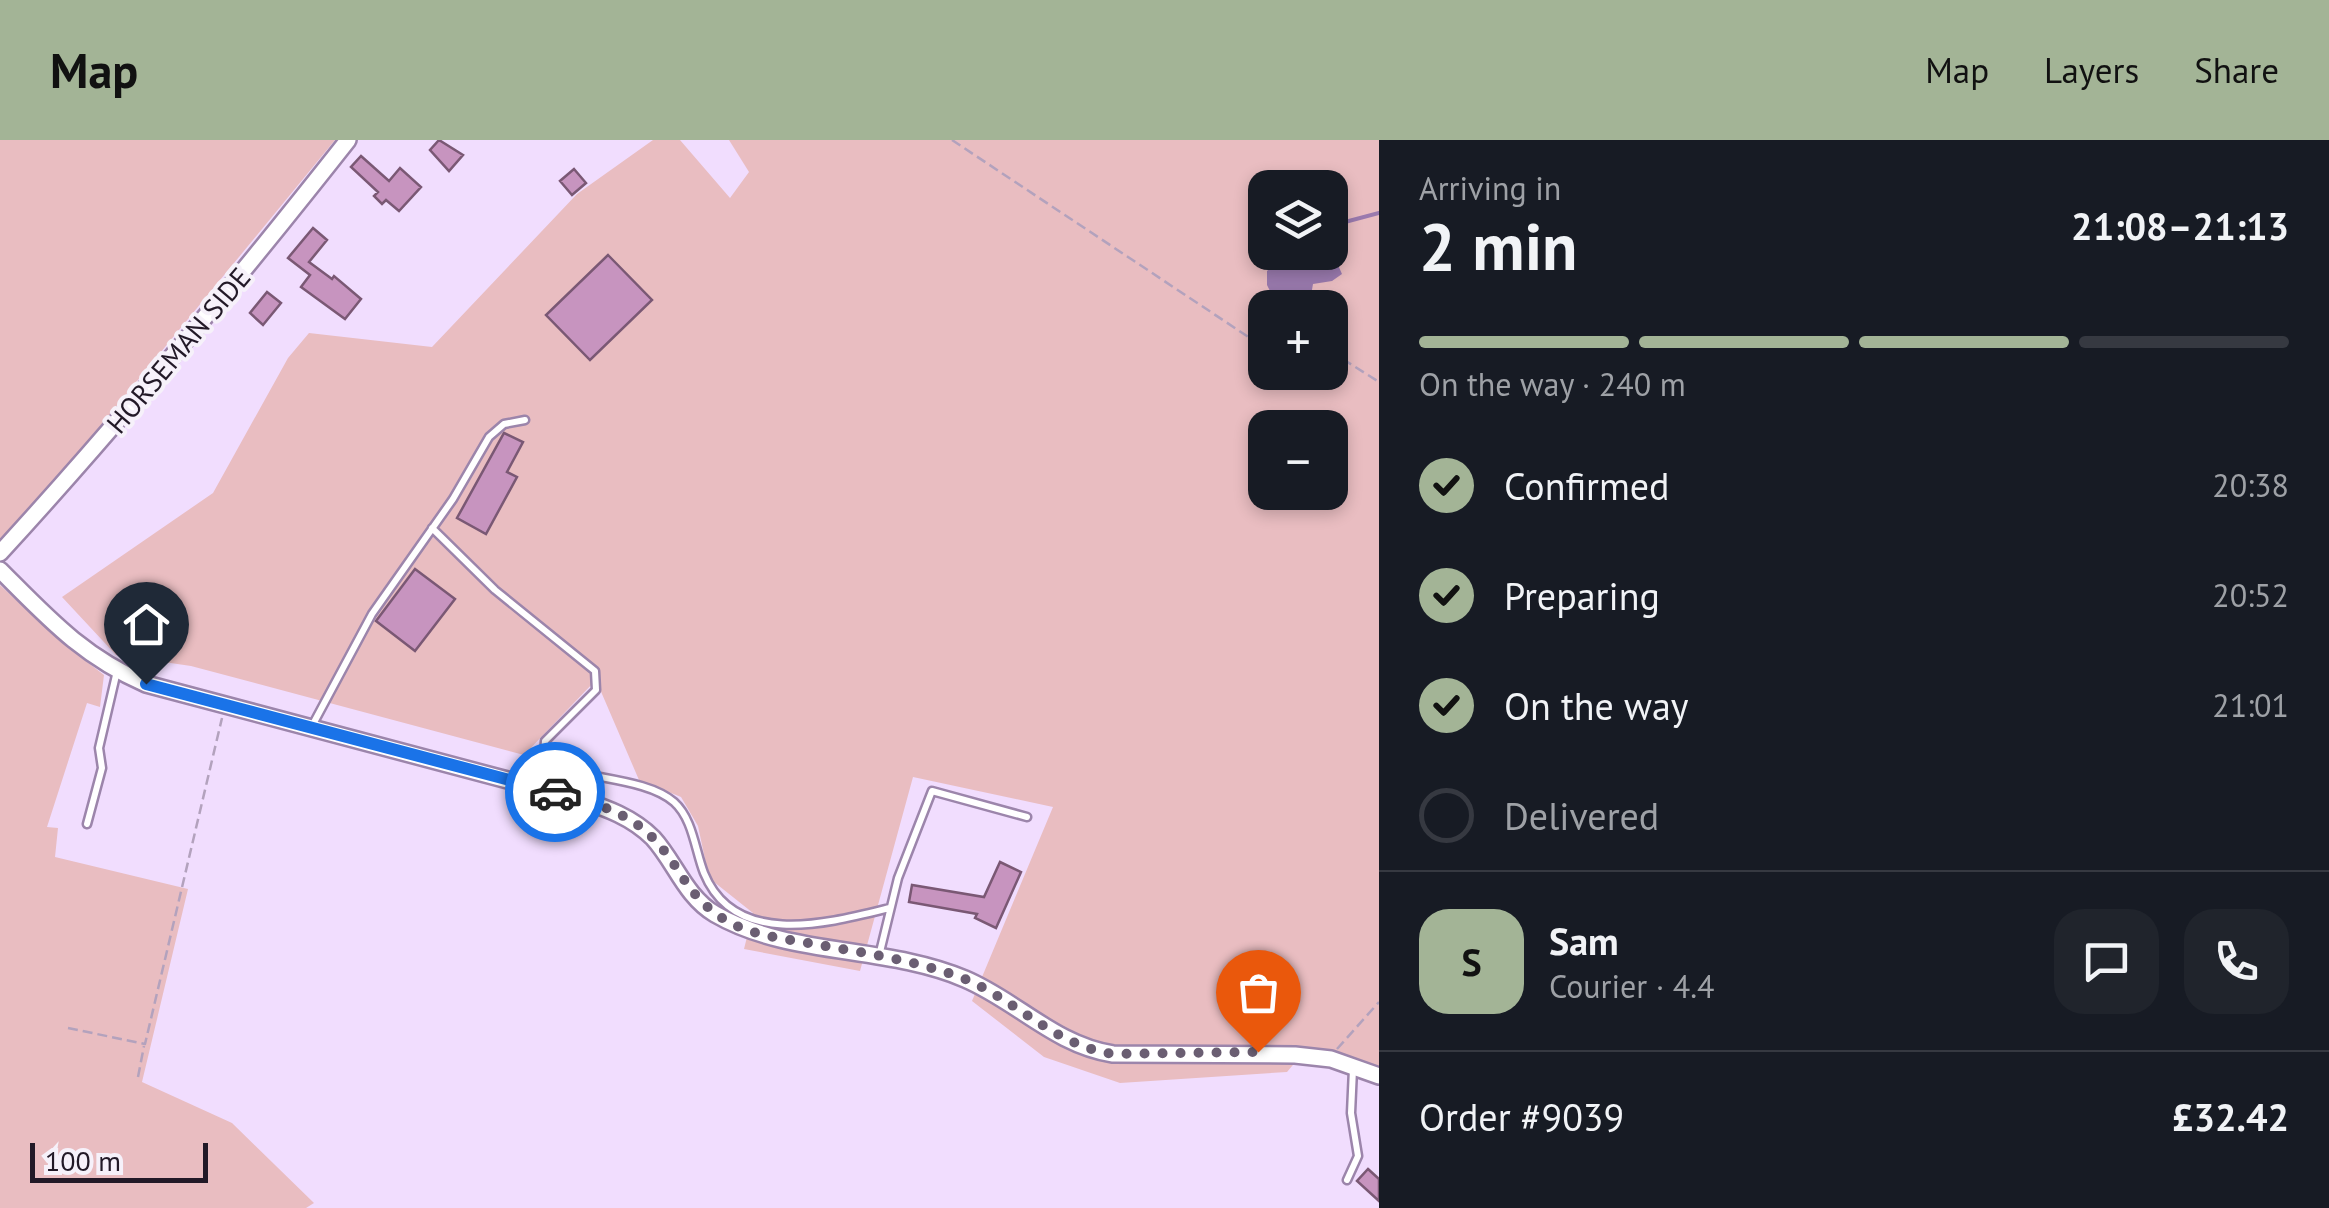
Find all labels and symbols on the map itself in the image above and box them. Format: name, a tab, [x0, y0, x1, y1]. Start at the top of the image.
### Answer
street label: HORSEMAN SIDE	[98, 259, 258, 441]
pin	[104, 582, 189, 685]
courier	[505, 742, 605, 842]
pin	[1216, 950, 1301, 1053]
scale bar	[30, 1138, 208, 1182]

